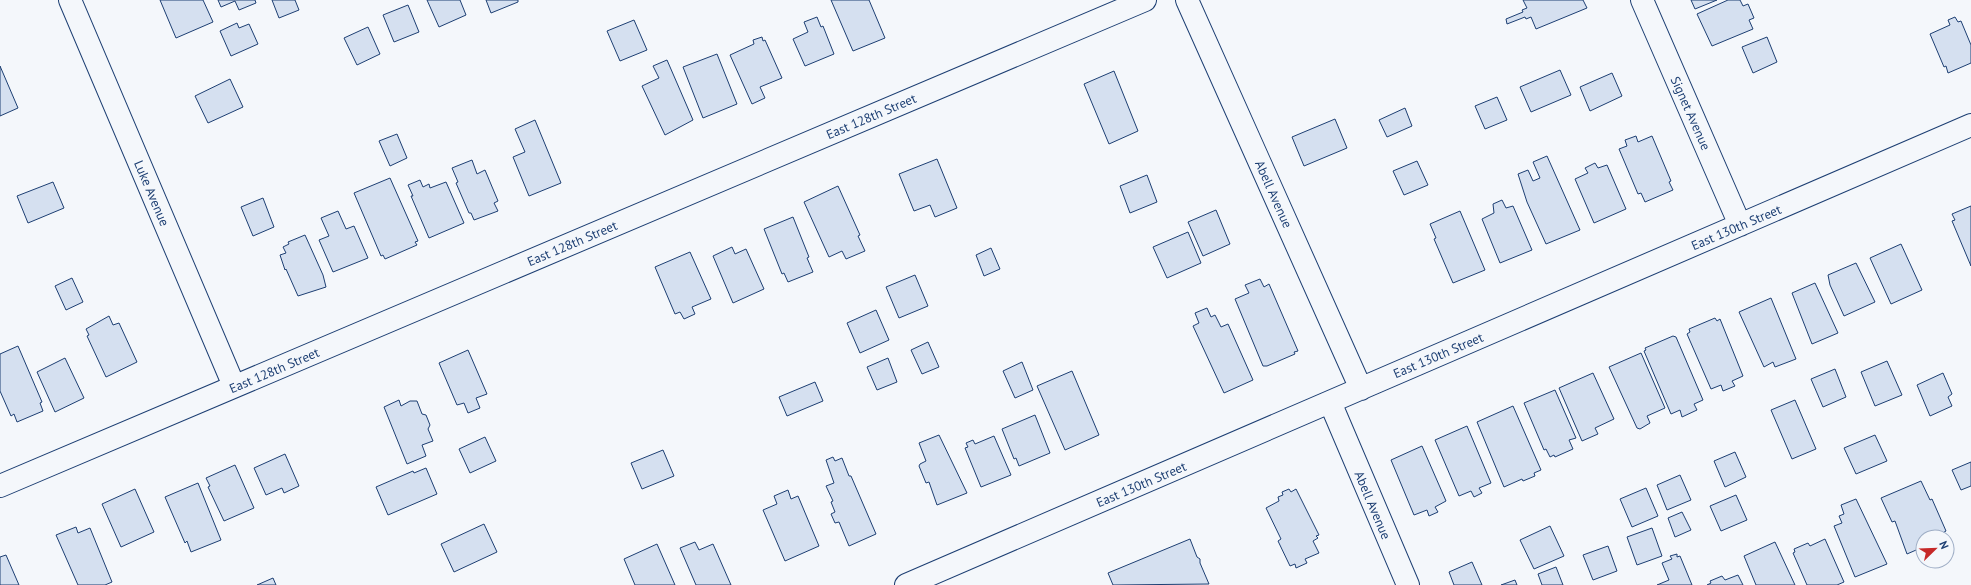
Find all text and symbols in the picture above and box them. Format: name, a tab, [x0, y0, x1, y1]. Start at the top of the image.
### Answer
street label: Signet Avenue	[1667, 74, 1714, 153]
street label: East 128th Street	[824, 90, 919, 143]
street label: Luke Avenue	[130, 158, 173, 229]
street label: Abell Avenue	[1251, 158, 1296, 231]
street label: East 130th Street	[1689, 201, 1784, 254]
street label: East 128th Street	[525, 217, 620, 270]
street label: East 130th Street	[1391, 329, 1486, 382]
street label: East 128th Street	[227, 344, 322, 397]
street label: East 130th Street	[1094, 458, 1189, 511]
street label: Abell Avenue	[1351, 469, 1395, 542]
north arrow	[1915, 529, 1955, 569]
text: N	[1936, 539, 1952, 551]

